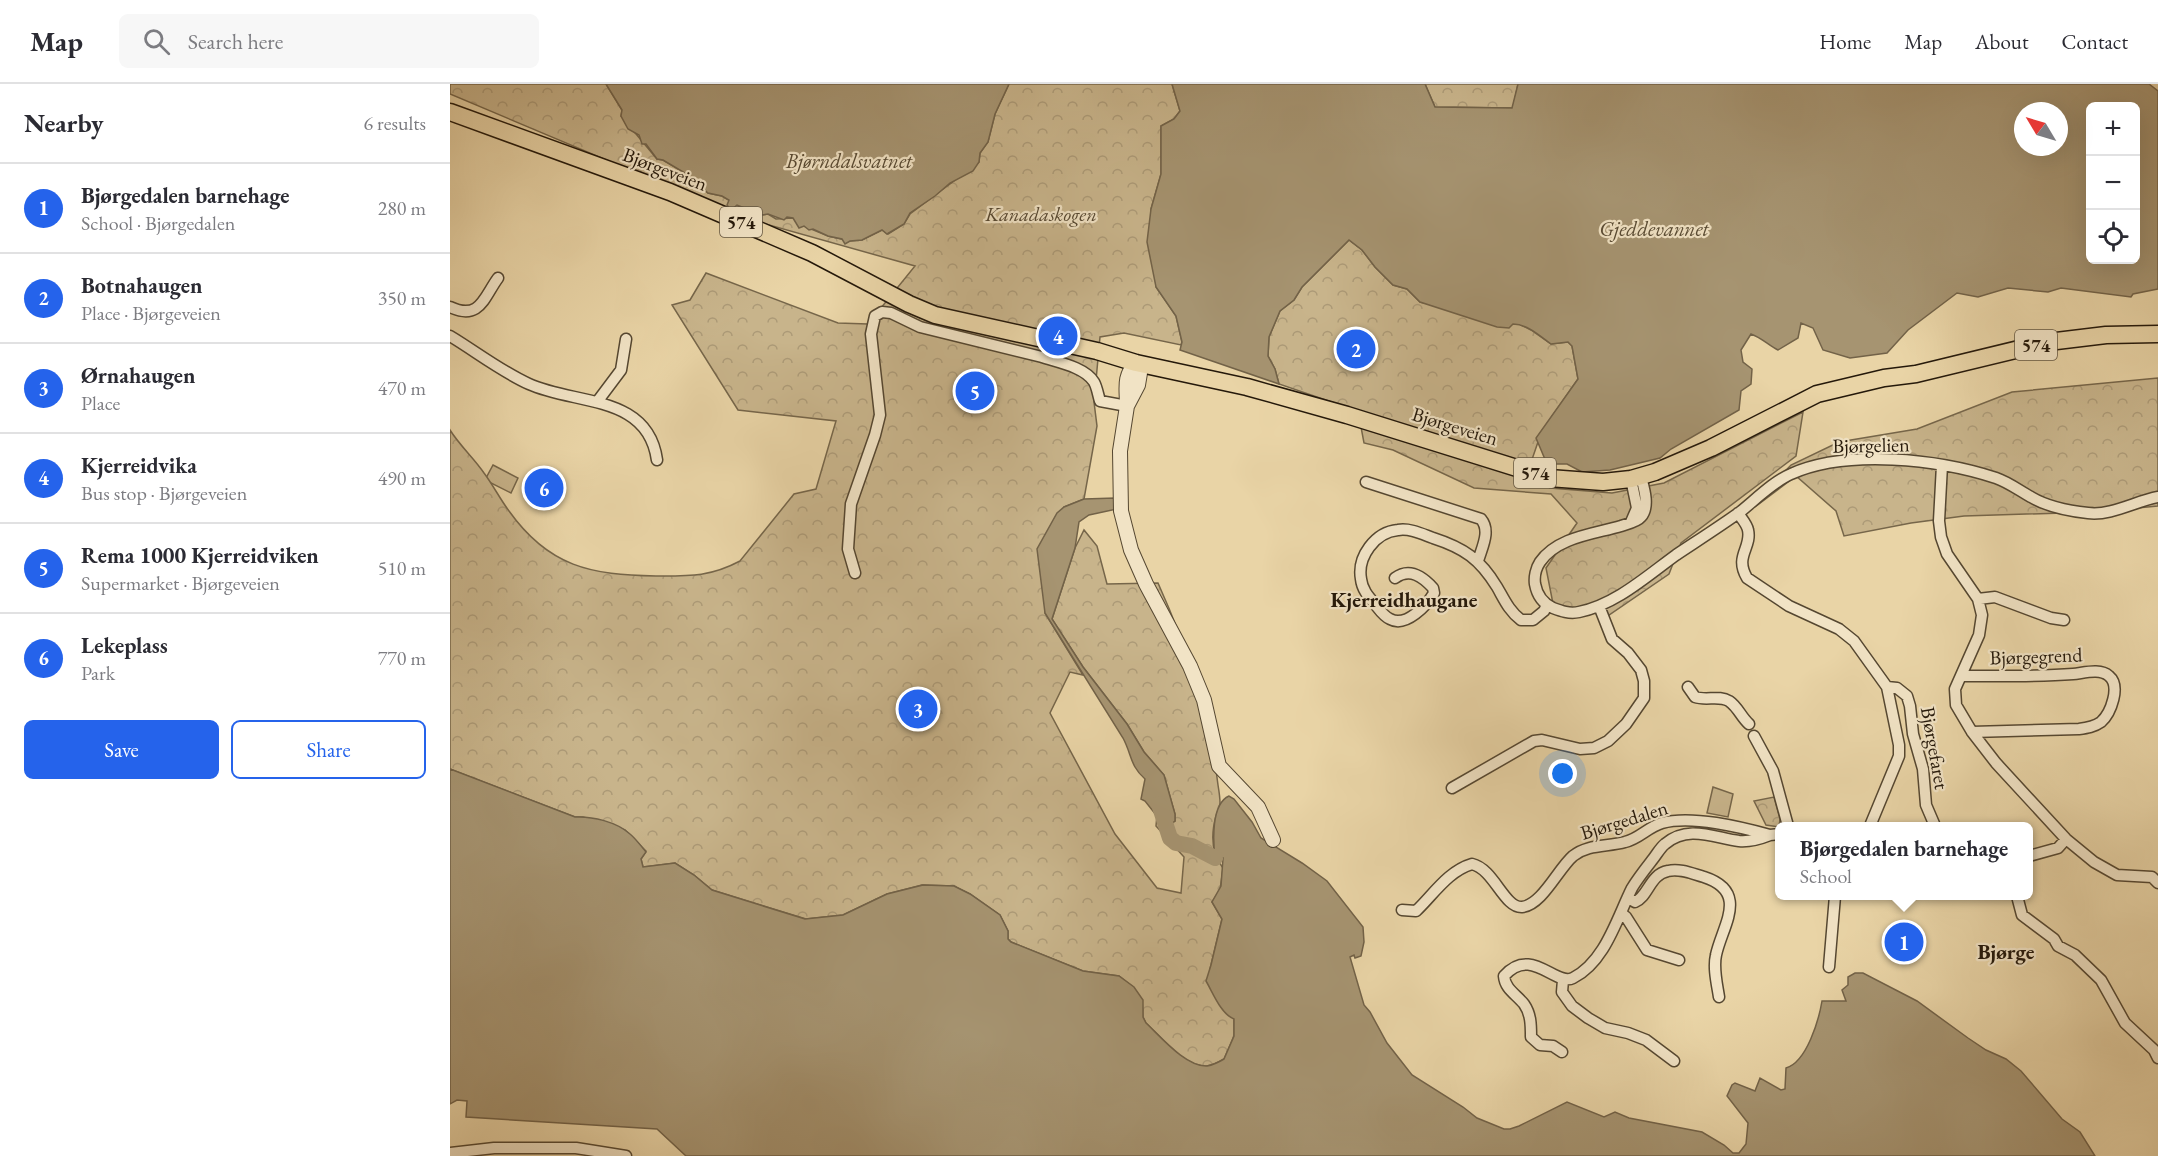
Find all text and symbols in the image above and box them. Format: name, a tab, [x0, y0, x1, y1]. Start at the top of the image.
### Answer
search box	[119, 14, 539, 68]
text: Map	[30, 23, 83, 59]
icon: search	[140, 25, 173, 58]
text: Search here	[188, 27, 283, 56]
text: Home	[1819, 28, 1871, 55]
text: Map	[1904, 28, 1942, 55]
text: About	[1975, 28, 2028, 55]
text: Contact	[2061, 28, 2128, 55]
north arrow	[2014, 102, 2068, 156]
map controls	[2086, 102, 2140, 264]
button: +	[2086, 102, 2140, 156]
text: Nearby	[24, 106, 104, 140]
text: 6 results	[363, 110, 426, 136]
street label: Bjørgeveien	[619, 141, 711, 197]
water label: Bjørndalsvatnet	[785, 147, 913, 174]
button: −	[2086, 156, 2140, 210]
text: Bjørgedalen barnehage	[81, 181, 289, 210]
text: 1	[38, 195, 49, 221]
text: 280 m	[378, 195, 426, 221]
park label: Kanadaskogen	[984, 201, 1097, 227]
road number: 574	[720, 207, 762, 237]
text: School · Bjørgedalen	[81, 210, 235, 236]
button: locate	[2086, 210, 2140, 264]
water label: Gjeddevannet	[1599, 215, 1710, 242]
text: Botnahaugen	[81, 271, 203, 300]
text: 2	[38, 285, 49, 311]
text: 350 m	[378, 285, 426, 311]
text: Place · Bjørgeveien	[81, 300, 221, 326]
pin: 4	[1038, 314, 1078, 358]
pin: 2	[1336, 326, 1376, 372]
road number: 574	[2015, 330, 2057, 360]
text: Ørnahaugen	[81, 361, 195, 390]
pin: 5	[956, 368, 994, 414]
text: 3	[38, 375, 49, 401]
text: 470 m	[378, 375, 426, 401]
text: Place	[81, 390, 120, 416]
street label: Bjørgeveien	[1409, 401, 1502, 451]
street label: Bjørgelien	[1832, 431, 1910, 459]
text: Kjerreidvika	[81, 451, 197, 480]
road number: 574	[1514, 458, 1556, 488]
text: 4	[38, 465, 49, 491]
text: 490 m	[378, 465, 426, 491]
pin: 6	[524, 466, 563, 510]
text: Bus stop · Bjørgeveien	[81, 480, 247, 506]
text: Rema 1000 Kjerreidviken	[81, 541, 319, 570]
text: 5	[38, 555, 49, 581]
text: 510 m	[378, 555, 426, 581]
text: Supermarket · Bjørgeveien	[81, 570, 280, 596]
district label: Kjerreidhaugane	[1331, 586, 1478, 613]
text: Lekeplass	[81, 631, 168, 660]
street label: Bjørgegrend	[1989, 641, 2084, 671]
text: 6	[38, 645, 49, 671]
text: 770 m	[378, 645, 426, 671]
text: Park	[81, 660, 115, 686]
pin: 3	[898, 686, 938, 732]
street label: Bjørgefaret	[1915, 705, 1955, 792]
button: Save	[24, 720, 219, 779]
button: Share	[231, 720, 426, 779]
your location	[1548, 759, 1577, 788]
street label: Bjørgedalen	[1577, 794, 1671, 846]
popup	[1775, 822, 2033, 900]
text: Bjørgedalen barnehage	[1800, 834, 2008, 863]
text: School	[1800, 863, 1852, 889]
pin: 1	[1884, 920, 1924, 964]
district label: Bjørge	[1977, 938, 2035, 965]

